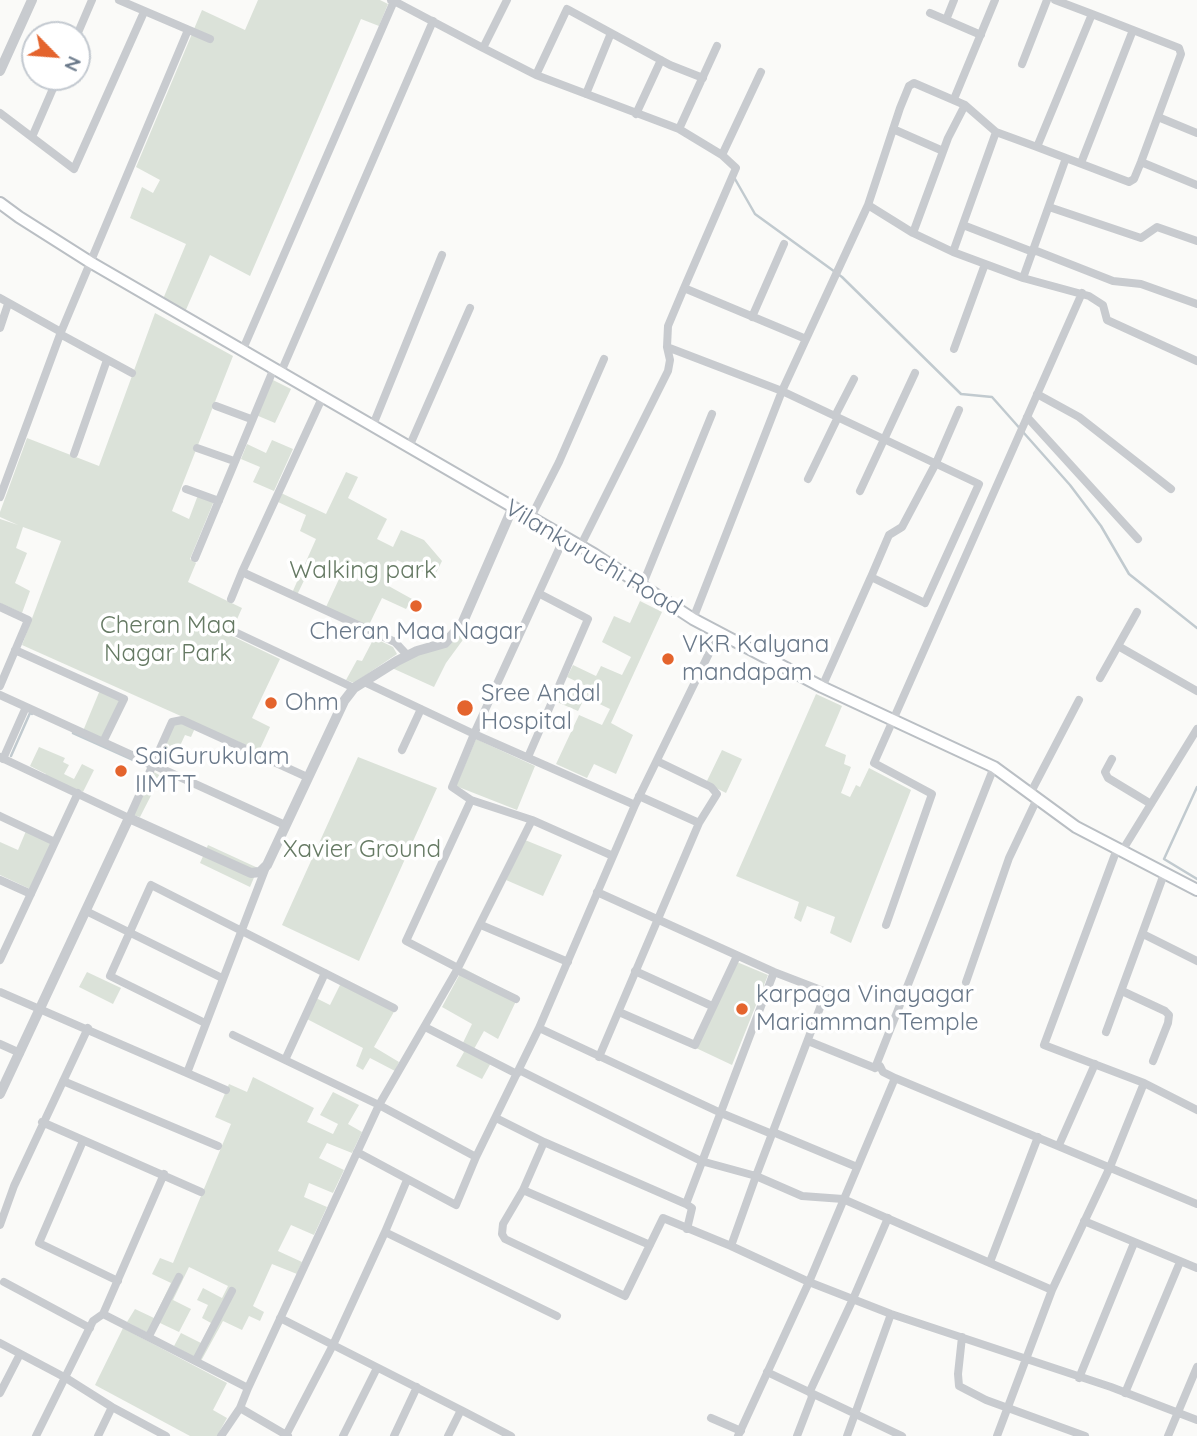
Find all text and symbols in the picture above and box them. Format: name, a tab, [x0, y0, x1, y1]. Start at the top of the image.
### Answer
north arrow	[21, 21, 91, 91]
text: N	[59, 53, 87, 75]
street label: Vilankuruchi Road	[499, 494, 687, 622]
park label: Walking park	[289, 557, 437, 585]
marker: Cheran Maa Nagar	[408, 598, 424, 614]
park label: Cheran Maa Nagar Park	[100, 612, 236, 668]
place label: Cheran Maa Nagar	[309, 618, 523, 646]
place label: VKR Kalyana mandapam	[682, 631, 829, 687]
marker: VKR Kalyana mandapam	[660, 651, 676, 667]
place label: Sree Andal Hospital	[481, 680, 601, 736]
place label: Ohm	[285, 689, 339, 717]
marker: Ohm	[263, 695, 279, 711]
marker: Sree Andal Hospital	[455, 698, 475, 718]
place label: SaiGurukulam IIMTT	[135, 743, 290, 799]
marker: SaiGurukulam IIMTT	[113, 763, 129, 779]
park label: Xavier Ground	[283, 836, 441, 864]
place label: karpaga Vinayagar Mariamman Temple	[756, 981, 979, 1037]
marker: karpaga Vinayagar Mariamman Temple	[734, 1001, 750, 1017]

